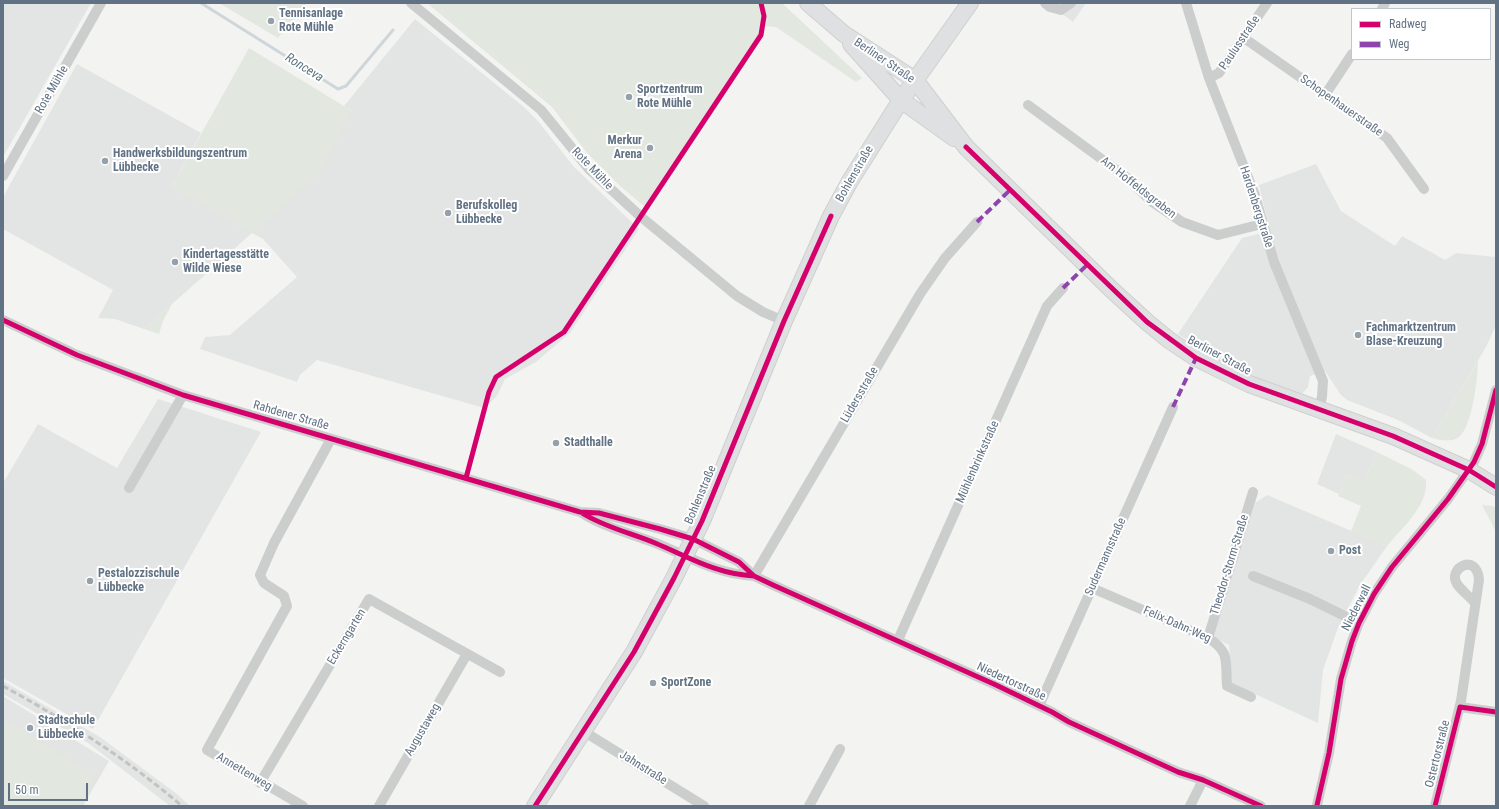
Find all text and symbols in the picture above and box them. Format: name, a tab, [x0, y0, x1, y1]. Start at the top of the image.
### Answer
place label: Tennisanlage Rote Mühle	[279, 7, 343, 35]
legend	[1351, 8, 1491, 60]
street label: Paulusstraße	[1217, 13, 1263, 73]
marker: Tennisanlage Rote Mühle	[266, 16, 276, 26]
text: Radweg	[1389, 17, 1426, 31]
street label: Berliner Straße	[851, 35, 917, 87]
text: Weg	[1389, 37, 1410, 51]
water label: Ronceva	[282, 50, 326, 86]
street label: Rote Mühle	[32, 63, 72, 117]
street label: Schopenhauerstraße	[1297, 72, 1385, 140]
place label: Sportzentrum Rote Mühle	[637, 83, 703, 111]
marker: Sportzentrum Rote Mühle	[624, 92, 634, 102]
place label: Merkur Arena	[608, 134, 642, 162]
marker: Merkur Arena	[645, 143, 655, 153]
street label: Bohlenstraße	[833, 143, 877, 205]
street label: Rote Mühle	[568, 145, 616, 193]
place label: Handwerksbildungszentrum Lübbecke	[113, 147, 247, 175]
street label: Am Hoffeldsgraben	[1097, 154, 1179, 222]
marker: Handwerksbildungszentrum Lübbecke	[100, 156, 110, 166]
street label: Hardenbergstraße	[1236, 164, 1276, 250]
place label: Berufskolleg Lübbecke	[456, 199, 517, 227]
marker: Berufskolleg Lübbecke	[443, 208, 453, 218]
place label: Kindertagesstätte Wilde Wiese	[183, 248, 269, 276]
marker: Kindertagesstätte Wilde Wiese	[170, 257, 180, 267]
place label: Fachmarktzentrum Blase-Kreuzung	[1366, 321, 1456, 349]
marker: Fachmarktzentrum Blase-Kreuzung	[1353, 330, 1363, 340]
street label: Berliner Straße	[1185, 333, 1253, 379]
street label: Lüdersstraße	[838, 365, 882, 425]
street label: Rahdener Straße	[251, 398, 331, 434]
street label: Mühlenbrinkstraße	[953, 419, 1003, 505]
place label: Stadthalle	[564, 436, 613, 450]
marker: Stadthalle	[551, 438, 561, 448]
street label: Bohlenstraße	[682, 463, 720, 527]
street label: Theodor-Storm-Straße	[1208, 513, 1252, 617]
street label: Sudermannstraße	[1082, 516, 1130, 598]
place label: Post	[1339, 544, 1361, 558]
marker: Post	[1326, 546, 1336, 556]
place label: Pestalozzischule Lübbecke	[98, 567, 180, 595]
marker: Pestalozzischule Lübbecke	[85, 576, 95, 586]
street label: Niederwall	[1339, 582, 1375, 634]
street label: Felix-Dahn-Weg	[1141, 604, 1213, 646]
street label: Eckerngarten	[325, 607, 369, 667]
street label: Niedertorstraße	[974, 660, 1048, 704]
place label: SportZone	[661, 676, 711, 690]
marker: SportZone	[648, 678, 658, 688]
street label: Augustaweg	[402, 701, 444, 759]
place label: Stadtschule Lübbecke	[38, 714, 95, 742]
street label: Ostertorstraße	[1423, 719, 1453, 789]
marker: Stadtschule Lübbecke	[25, 723, 35, 733]
street label: Jahnstraße	[617, 748, 669, 788]
street label: Annettenweg	[214, 750, 274, 794]
scale bar	[10, 775, 90, 801]
text: 50 m	[15, 783, 39, 797]

